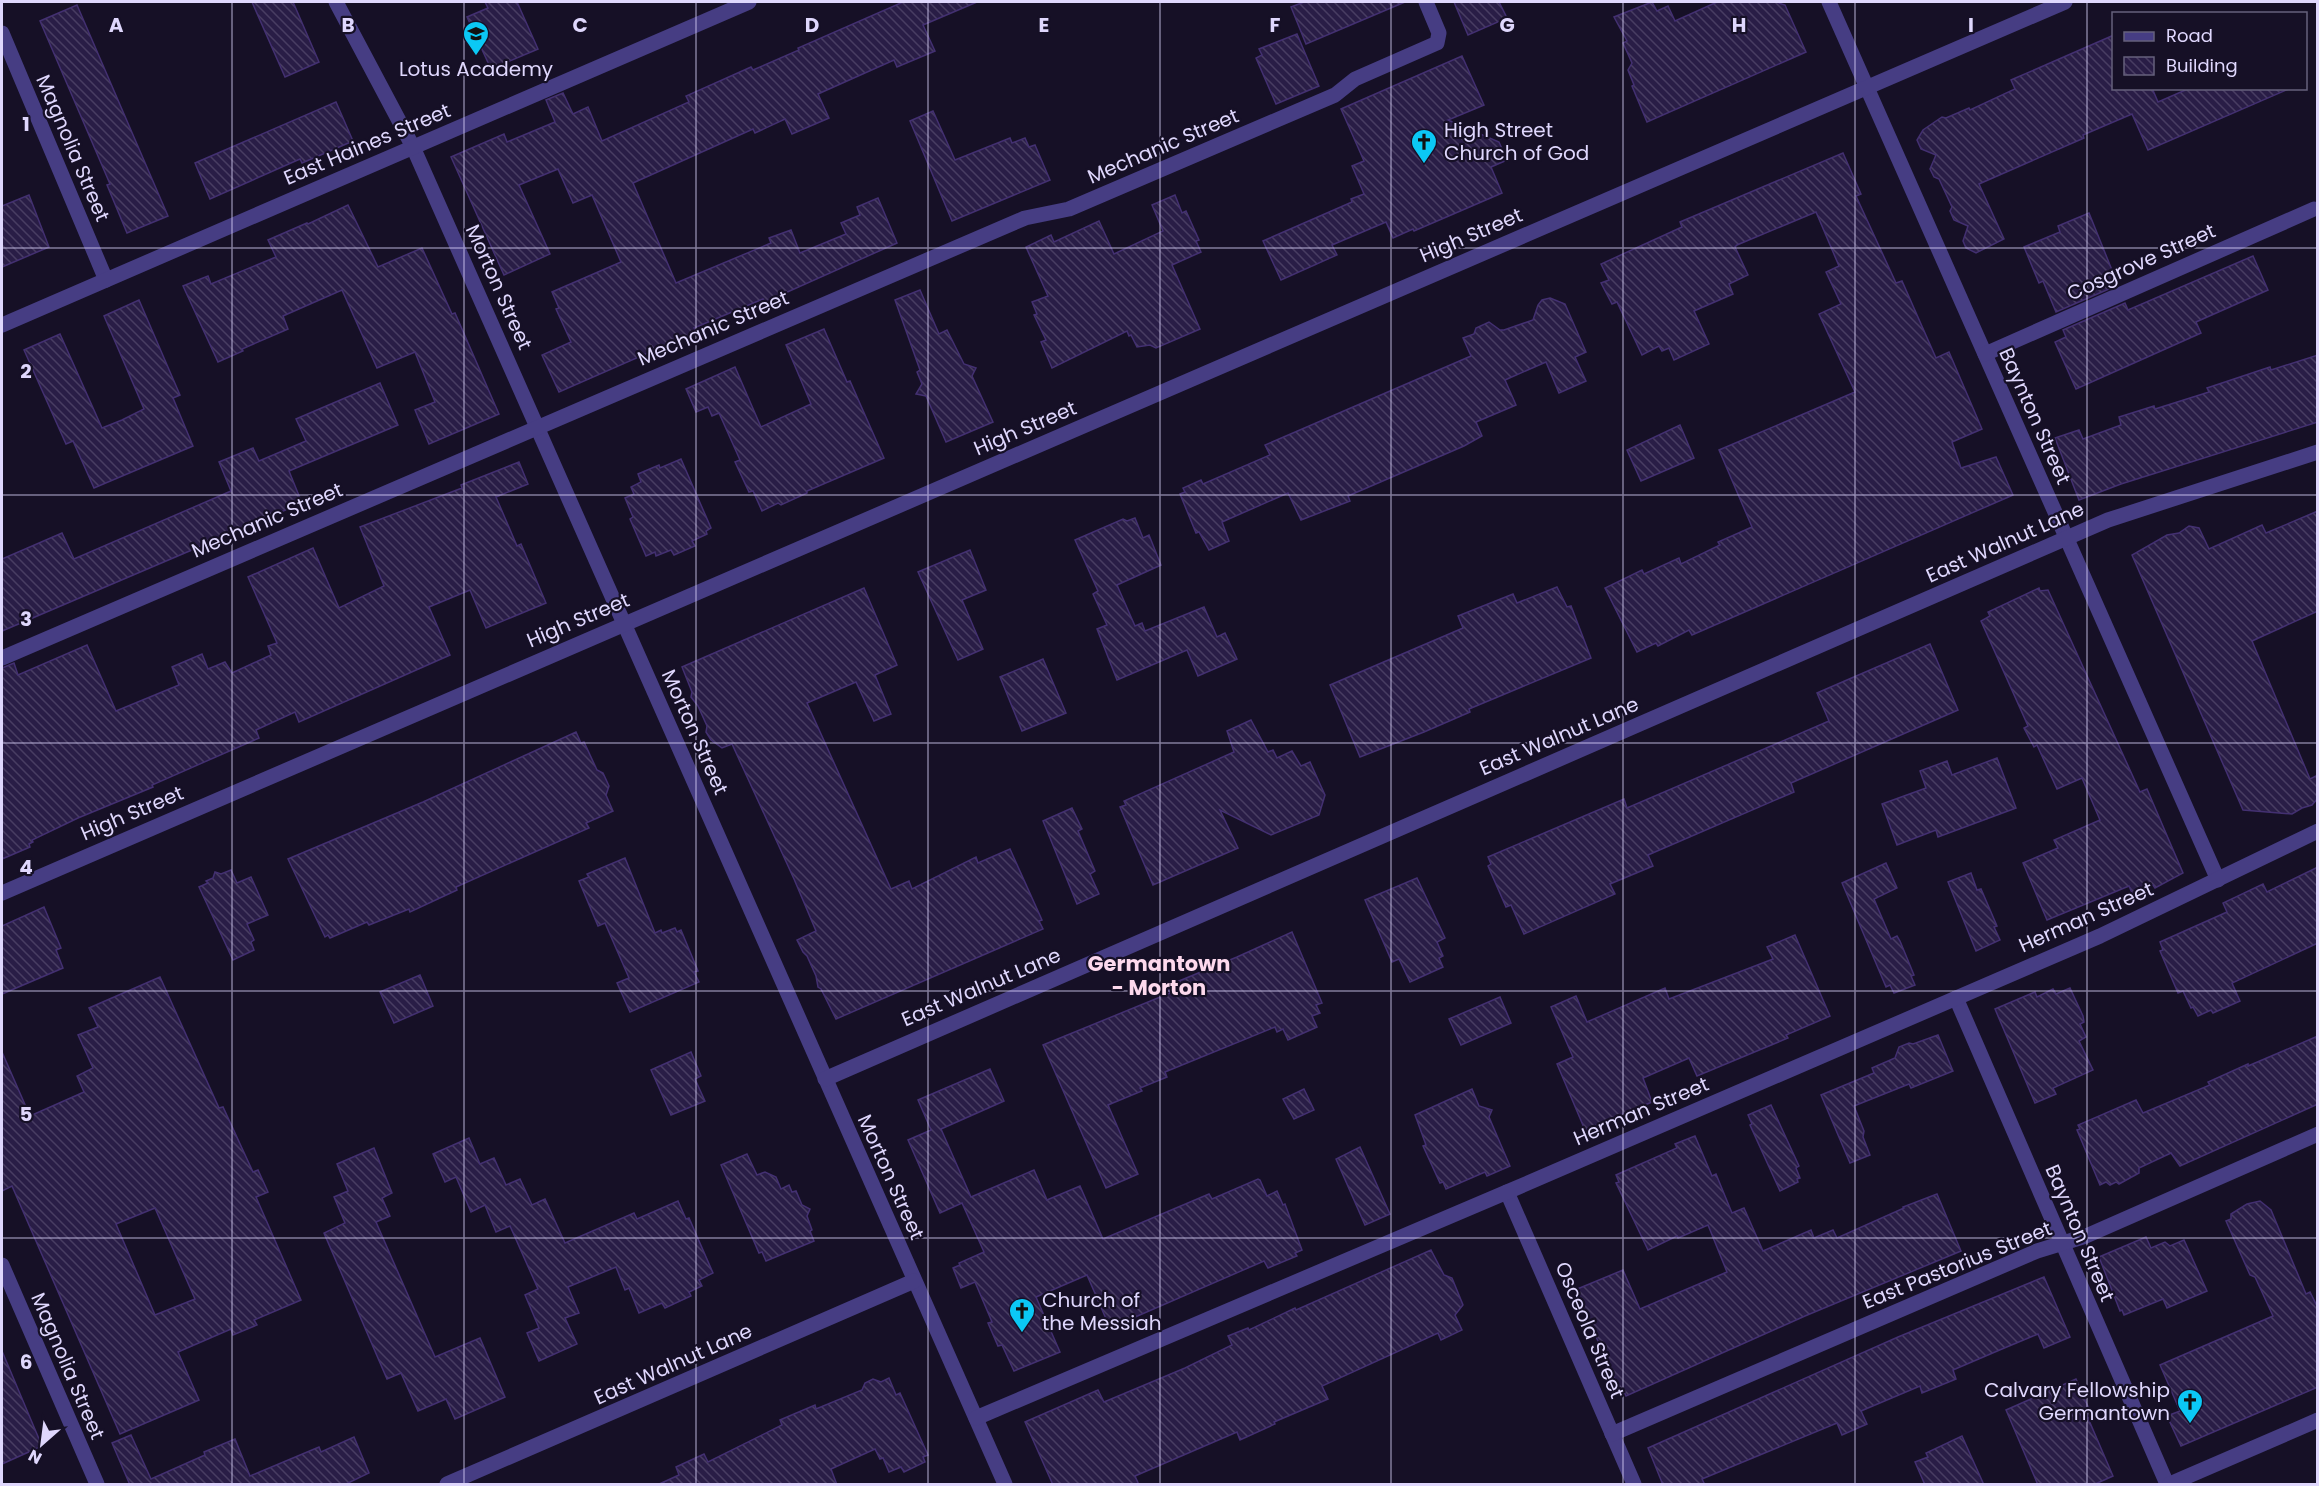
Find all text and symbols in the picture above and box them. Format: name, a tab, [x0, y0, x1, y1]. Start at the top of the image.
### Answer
text: A	[109, 11, 124, 39]
text: B	[341, 11, 355, 39]
text: C	[572, 11, 588, 39]
text: D	[805, 11, 819, 39]
text: E	[1039, 11, 1049, 39]
text: F	[1270, 11, 1281, 39]
text: G	[1499, 11, 1515, 39]
text: H	[1732, 11, 1746, 39]
text: I	[1968, 11, 1974, 39]
legend	[2112, 12, 2307, 90]
school or university icon: Lotus Academy	[461, 19, 491, 57]
text: Road	[2166, 23, 2213, 48]
text: Building	[2166, 53, 2238, 78]
place label: Lotus Academy	[399, 55, 553, 83]
street label: Magnolia Street	[29, 70, 117, 226]
street label: East Haines Street	[279, 96, 455, 192]
street label: Mechanic Street	[1083, 101, 1243, 191]
text: 1	[22, 110, 30, 138]
place label: High Street Church of God	[1444, 116, 1589, 167]
church icon: High Street Church of God	[1409, 127, 1439, 165]
street label: High Street	[1415, 201, 1527, 269]
street label: Cosgrove Street	[2062, 217, 2220, 307]
street label: Morton Street	[459, 220, 539, 354]
street label: Mechanic Street	[633, 283, 793, 373]
street label: Baynton Street	[1992, 343, 2078, 489]
text: 2	[20, 357, 32, 385]
street label: High Street	[969, 394, 1081, 462]
street label: Mechanic Street	[187, 475, 347, 565]
street label: East Walnut Lane	[1921, 495, 2089, 589]
street label: High Street	[522, 586, 634, 654]
text: 3	[20, 605, 32, 633]
street label: Morton Street	[655, 665, 735, 799]
street label: East Walnut Lane	[1475, 690, 1643, 782]
street label: High Street	[76, 779, 188, 847]
text: 4	[19, 853, 33, 881]
street label: Herman Street	[2014, 875, 2158, 959]
street label: East Walnut Lane	[897, 941, 1065, 1033]
district label: Germantown - Morton	[1088, 949, 1230, 1002]
street label: Herman Street	[1569, 1070, 1713, 1152]
text: 5	[20, 1100, 33, 1128]
street label: Morton Street	[851, 1110, 931, 1244]
street label: Baynton Street	[2038, 1160, 2122, 1306]
street label: East Pastorius Street	[1858, 1214, 2056, 1316]
street label: Osceola Street	[1549, 1257, 1631, 1403]
place label: Church of the Messiah	[1042, 1286, 1162, 1337]
street label: Magnolia Street	[24, 1288, 112, 1444]
church icon: Church of the Messiah	[1007, 1296, 1037, 1334]
street label: East Walnut Lane	[589, 1317, 757, 1411]
text: 6	[20, 1348, 32, 1376]
place label: Calvary Fellowship Germantown	[1984, 1376, 2170, 1427]
church icon: Calvary Fellowship Germantown	[2175, 1387, 2205, 1425]
north arrow	[12, 1414, 72, 1474]
text: N	[24, 1444, 46, 1470]

